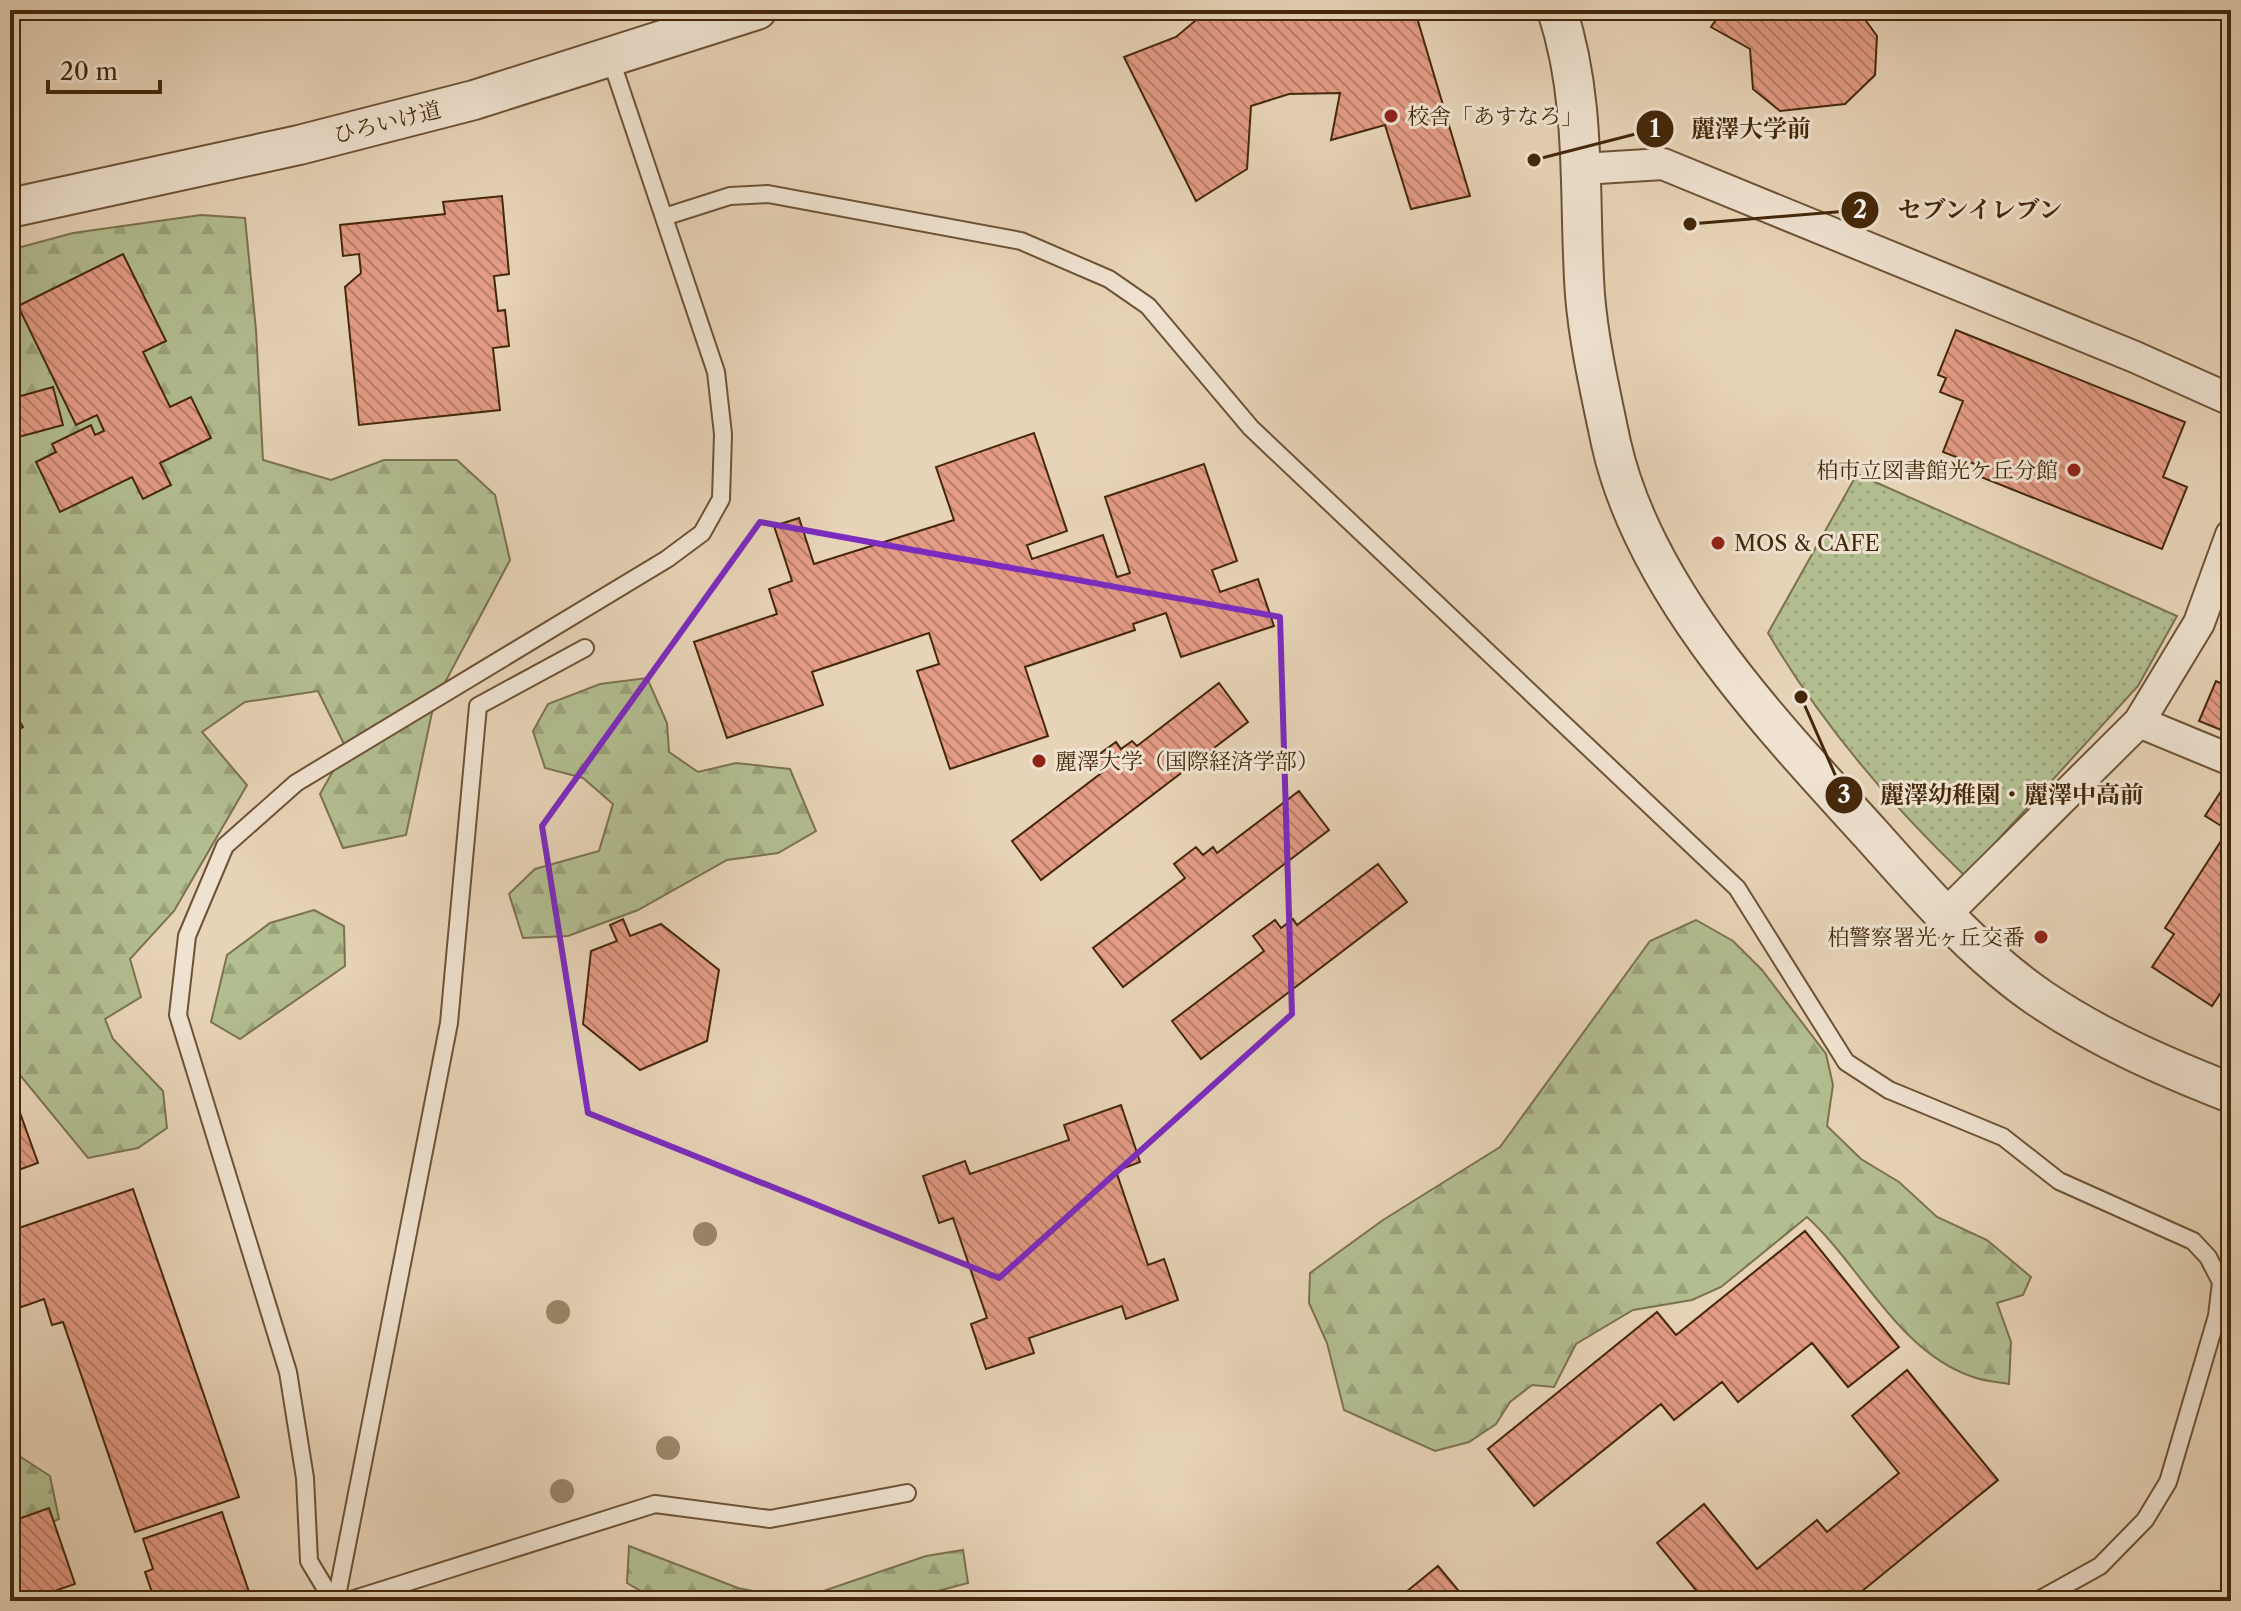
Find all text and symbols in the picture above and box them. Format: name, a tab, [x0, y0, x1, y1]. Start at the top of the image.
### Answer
scale bar	[48, 44, 160, 94]
text: 20 m	[60, 57, 118, 86]
street label: ひろいけ道	[330, 96, 444, 149]
place label: 校舎「あすなろ」	[1407, 103, 1583, 130]
callout: 麗澤大学前	[1635, 105, 1827, 153]
marker: 校舎「あすなろ」	[1382, 107, 1400, 125]
text: 1	[1650, 114, 1661, 143]
text: 麗澤大学前	[1691, 114, 1811, 143]
callout: セブンイレブン	[1840, 186, 2080, 234]
text: 2	[1853, 195, 1867, 224]
text: セブンイレブン	[1898, 195, 2062, 224]
place label: 柏市立図書館光ケ丘分館	[1816, 457, 2058, 484]
marker: 柏市立図書館光ケ丘分館	[2065, 461, 2083, 479]
place label: MOS & CAFE	[1734, 530, 1880, 557]
marker: MOS & CAFE	[1709, 534, 1727, 552]
place label: 麗澤大学（国際経済学部）	[1055, 748, 1319, 775]
marker: 麗澤大学（国際経済学部）	[1030, 752, 1048, 770]
callout: 麗澤幼稚園・麗澤中高前	[1824, 771, 2160, 819]
text: 3	[1837, 780, 1851, 809]
text: 麗澤幼稚園・麗澤中高前	[1880, 780, 2144, 809]
place label: 柏警察署光ヶ丘交番	[1827, 924, 2025, 951]
marker: 柏警察署光ヶ丘交番	[2032, 928, 2050, 946]

